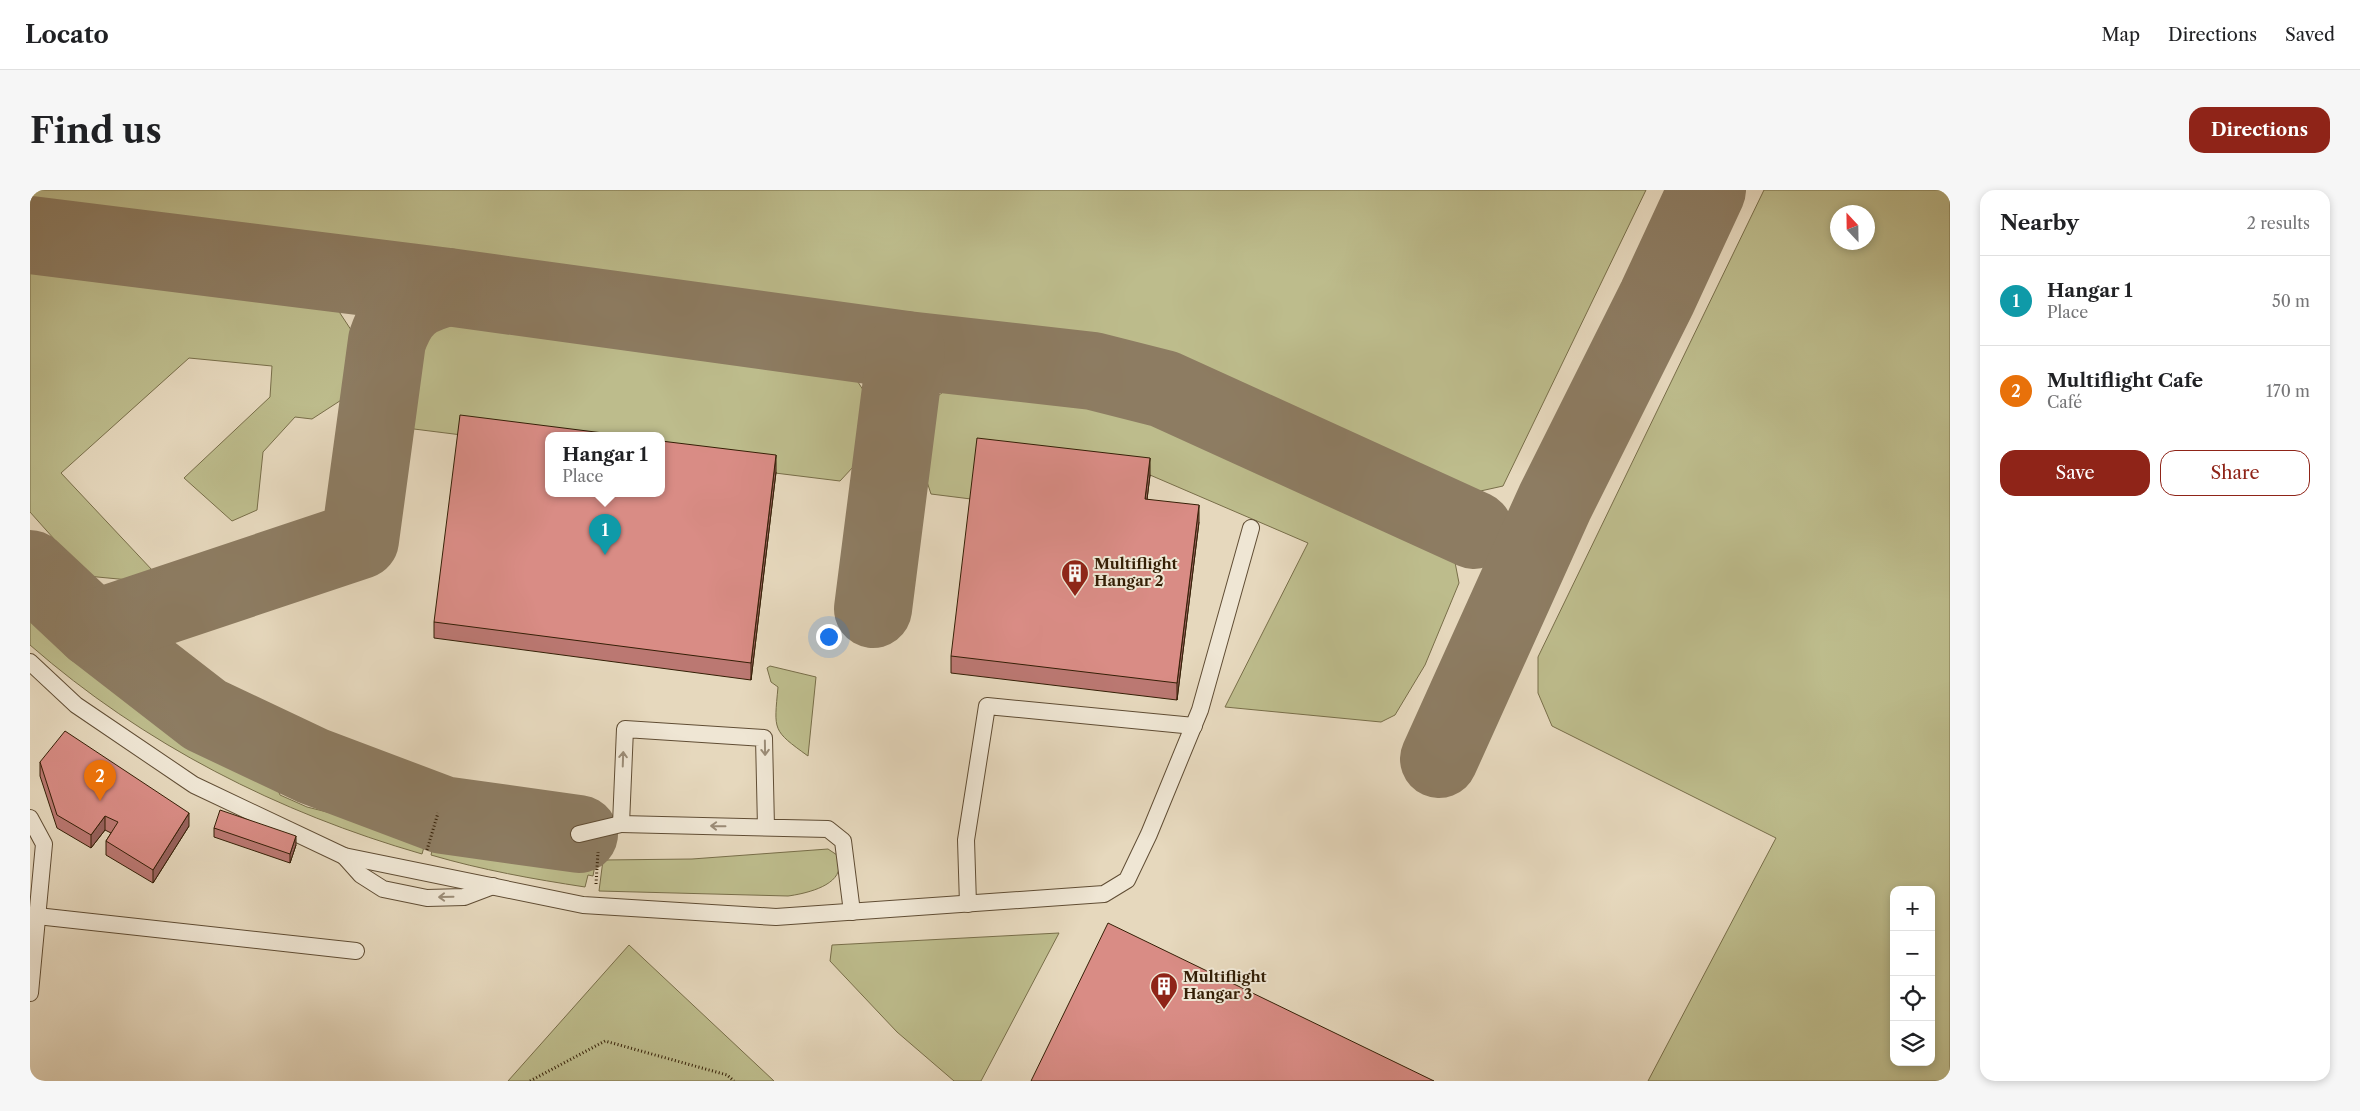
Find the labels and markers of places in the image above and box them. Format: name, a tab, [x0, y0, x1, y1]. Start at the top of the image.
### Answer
pin: 1	[589, 514, 621, 555]
place label: Multiflight Hangar 2	[1094, 554, 1178, 590]
building icon: Multiflight Hangar 2	[1060, 558, 1090, 597]
pin: 2	[84, 760, 116, 801]
place label: Multiflight Hangar 3	[1183, 967, 1267, 1003]
building icon: Multiflight Hangar 3	[1149, 971, 1179, 1010]

